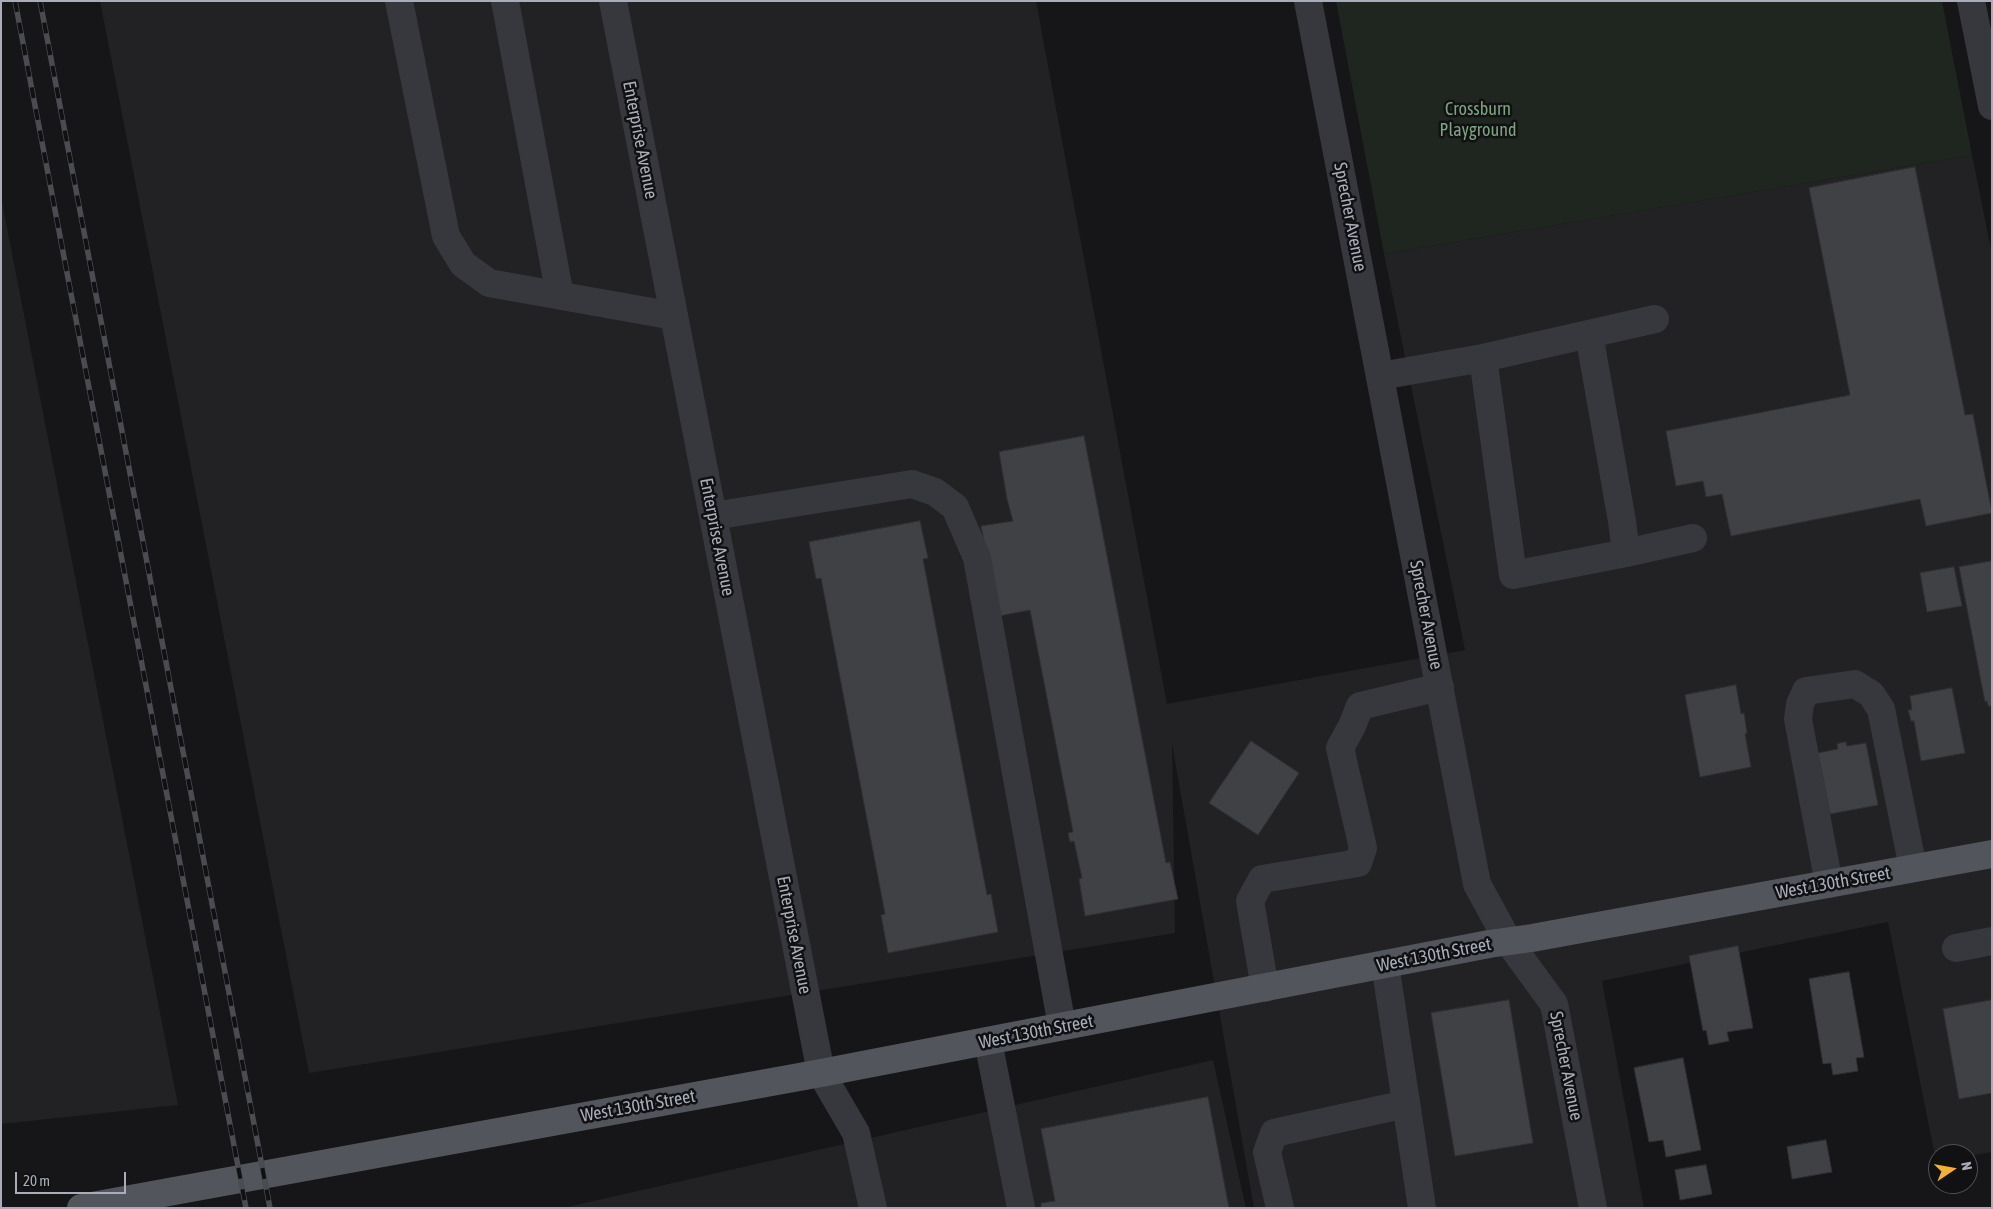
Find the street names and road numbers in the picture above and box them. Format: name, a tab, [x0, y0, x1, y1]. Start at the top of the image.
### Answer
street label: Enterprise Avenue	[618, 79, 662, 201]
street label: Sprecher Avenue	[1329, 161, 1371, 273]
street label: Enterprise Avenue	[695, 476, 739, 598]
street label: Sprecher Avenue	[1405, 559, 1447, 671]
street label: West 130th Street	[1774, 862, 1892, 904]
street label: Enterprise Avenue	[772, 874, 816, 996]
street label: West 130th Street	[1375, 933, 1493, 977]
street label: West 130th Street	[977, 1010, 1095, 1054]
street label: Sprecher Avenue	[1545, 1010, 1587, 1122]
street label: West 130th Street	[579, 1085, 697, 1127]

